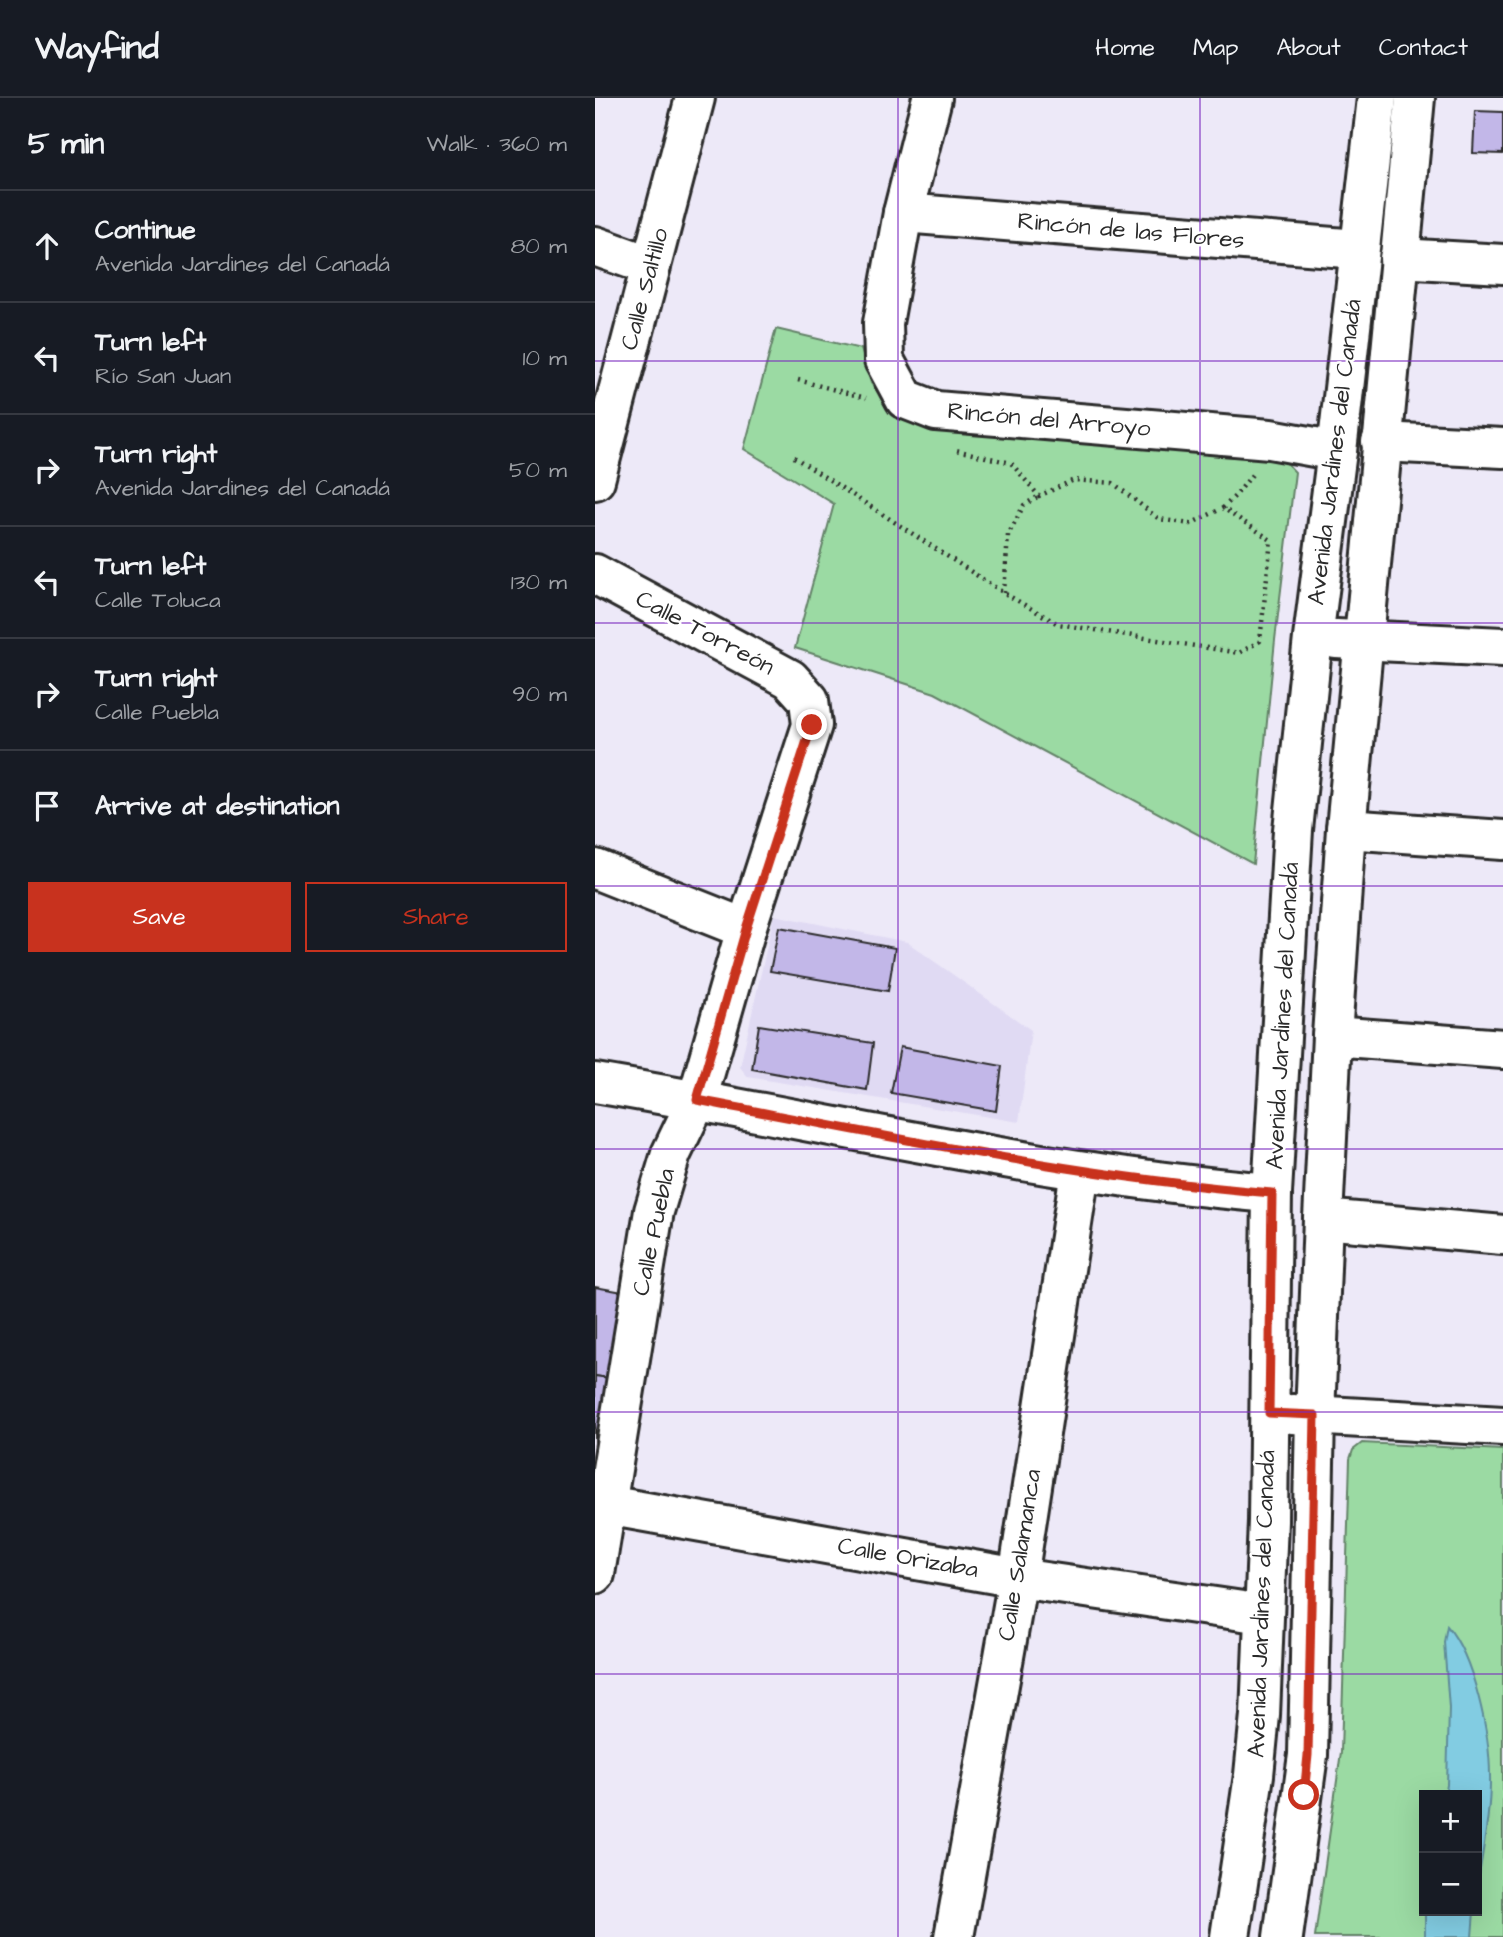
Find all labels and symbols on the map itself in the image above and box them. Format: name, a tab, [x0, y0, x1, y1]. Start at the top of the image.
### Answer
street label: Rincón de las Flores	[1016, 204, 1246, 258]
street label: Calle Saltillo	[612, 224, 678, 354]
street label: Avenida Jardines del Canadá	[1299, 297, 1371, 607]
street label: Rincón del Arroyo	[946, 394, 1152, 447]
street label: Calle Torreón	[630, 582, 780, 684]
route end	[796, 709, 827, 740]
street label: Avenida Jardines del Canadá	[1258, 861, 1308, 1171]
street label: Calle Puebla	[624, 1165, 684, 1299]
street label: Avenida Jardines del Canadá	[1240, 1450, 1284, 1758]
street label: Calle Salamanca	[990, 1467, 1050, 1643]
street label: Calle Orizaba	[835, 1529, 981, 1587]
route start	[1288, 1779, 1319, 1810]

